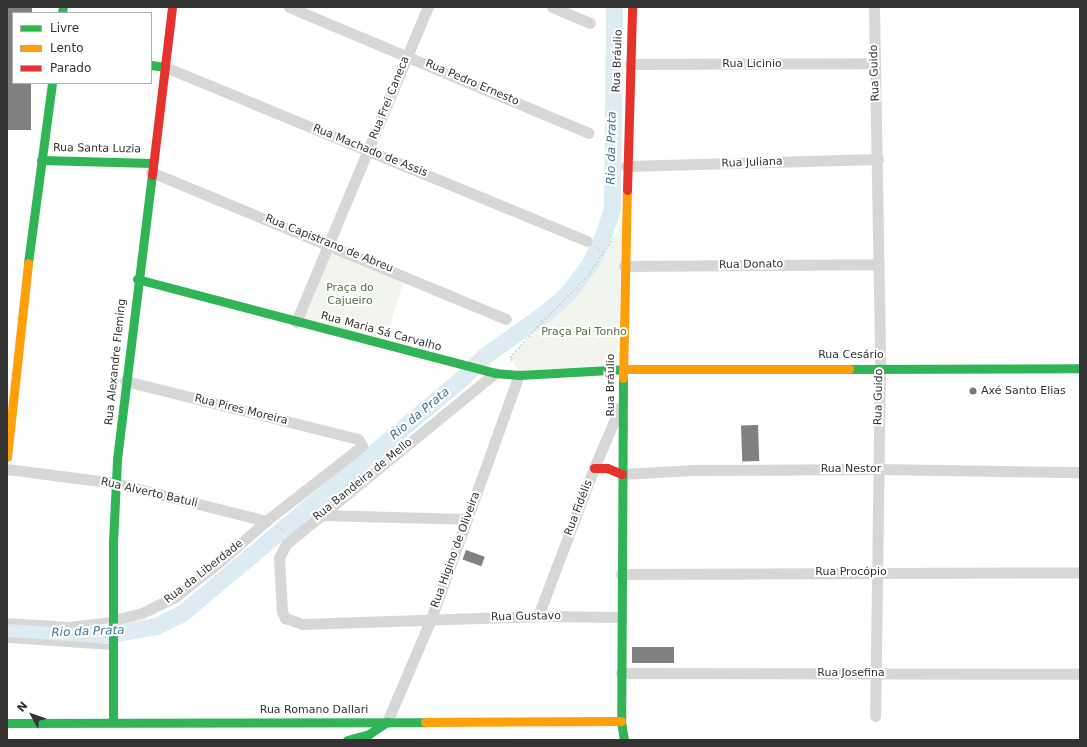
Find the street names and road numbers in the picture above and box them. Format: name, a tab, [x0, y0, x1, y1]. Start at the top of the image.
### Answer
street label: Rua Bráulio	[610, 29, 626, 93]
street label: Rua Guido	[867, 44, 883, 102]
street label: Rua Frei Caneca	[367, 55, 413, 141]
street label: Rua Pedro Ernesto	[423, 57, 521, 109]
street label: Rua Licinio	[722, 57, 782, 71]
street label: Rua Machado de Assis	[311, 122, 429, 180]
street label: Rua Santa Luzia	[53, 142, 141, 156]
street label: Rua Juliana	[721, 155, 783, 171]
street label: Rua Capistrano de Abreu	[263, 212, 395, 276]
street label: Rua Donato	[719, 258, 783, 272]
street label: Rua Alexandre Fleming	[103, 298, 129, 426]
street label: Rua Maria Sá Carvalho	[319, 310, 443, 354]
street label: Rua Cesário	[818, 348, 884, 362]
street label: Rua Bráulio	[604, 354, 618, 416]
street label: Rua Guido	[872, 369, 886, 425]
street label: Rua Pires Moreira	[193, 392, 289, 428]
street label: Rua Bandeira de Mello	[311, 436, 415, 524]
street label: Rua Nestor	[821, 462, 881, 476]
street label: Rua Alverto Batuli	[99, 475, 199, 511]
street label: Rua Fidélis	[562, 478, 596, 538]
street label: Rua Higino de Oliveira	[429, 490, 483, 610]
street label: Rua da Liberdade	[162, 537, 246, 607]
street label: Rua Procópio	[815, 565, 887, 579]
street label: Rua Gustavo	[491, 610, 561, 624]
street label: Rua Josefina	[817, 666, 885, 680]
street label: Rua Romano Dallari	[260, 703, 368, 717]

